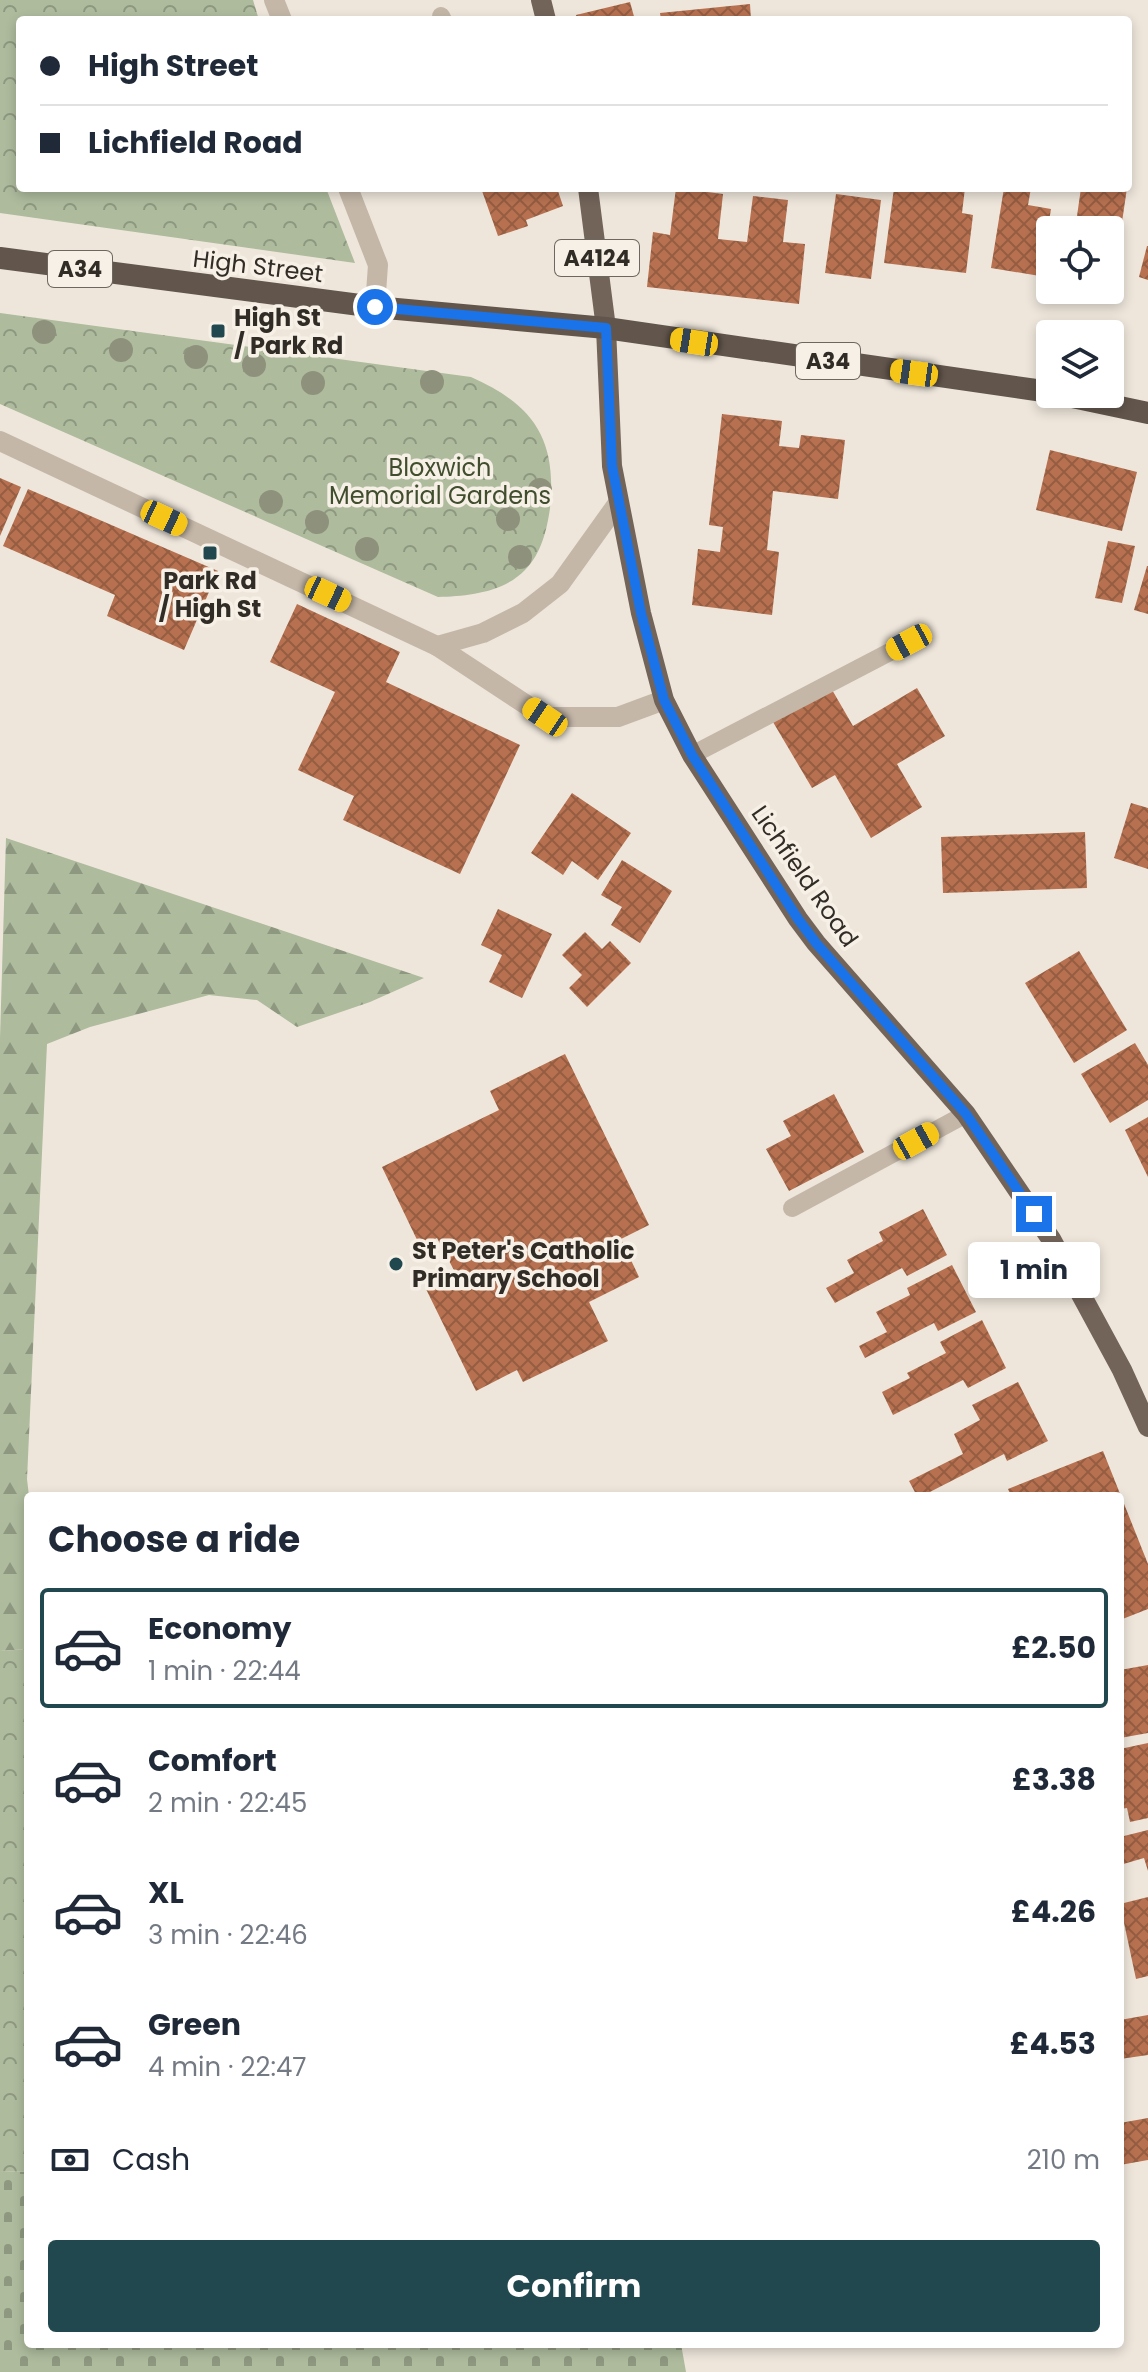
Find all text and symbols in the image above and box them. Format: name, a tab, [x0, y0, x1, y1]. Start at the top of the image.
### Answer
text: High Street	[88, 44, 258, 87]
text: Lichfield Road	[88, 121, 303, 164]
map controls	[1036, 216, 1124, 408]
button: locate	[1036, 216, 1124, 304]
road number: A4124	[555, 240, 639, 276]
street label: High Street	[191, 242, 325, 290]
road number: A34	[48, 251, 112, 287]
route start	[357, 289, 393, 325]
place label: High St / Park Rd	[234, 301, 343, 362]
button: layers	[1036, 320, 1124, 408]
marker: High St / Park Rd	[209, 322, 227, 340]
car	[668, 326, 720, 358]
road number: A34	[796, 343, 860, 379]
car	[889, 358, 939, 388]
park label: Bloxwich Memorial Gardens	[329, 451, 551, 512]
car	[137, 497, 191, 539]
marker: Park Rd / High St	[201, 544, 219, 562]
place label: Park Rd / High St	[159, 564, 261, 625]
car	[301, 573, 355, 615]
car	[882, 620, 936, 664]
car	[518, 694, 572, 740]
street label: Lichfield Road	[744, 799, 866, 953]
car	[889, 1119, 943, 1163]
route end	[1016, 1196, 1052, 1232]
place label: St Peter's Catholic Primary School	[412, 1234, 634, 1295]
callout: 1 min	[968, 1242, 1100, 1298]
text: 1 min	[1000, 1252, 1068, 1288]
marker: St Peter's Catholic Primary School	[387, 1255, 405, 1273]
text: Choose a ride	[48, 1514, 300, 1565]
text: Economy	[148, 1607, 292, 1650]
icon: car	[52, 1612, 124, 1684]
text: £2.50	[1011, 1626, 1096, 1669]
text: 1 min · 22:44	[148, 1653, 301, 1689]
text: Comfort	[148, 1739, 277, 1782]
icon: car	[52, 1744, 124, 1816]
text: £3.38	[1012, 1758, 1096, 1801]
text: 2 min · 22:45	[148, 1785, 307, 1821]
text: XL	[148, 1871, 184, 1914]
icon: car	[52, 1876, 124, 1948]
text: £4.26	[1011, 1890, 1096, 1933]
text: 3 min · 22:46	[148, 1917, 308, 1953]
text: Green	[148, 2003, 241, 2046]
icon: car	[52, 2008, 124, 2080]
text: £4.53	[1010, 2022, 1096, 2065]
text: 4 min · 22:47	[148, 2049, 307, 2085]
icon: cash	[48, 2138, 92, 2182]
text: Cash	[112, 2138, 190, 2181]
text: 210 m	[1027, 2142, 1100, 2178]
button: Confirm	[48, 2240, 1100, 2332]

